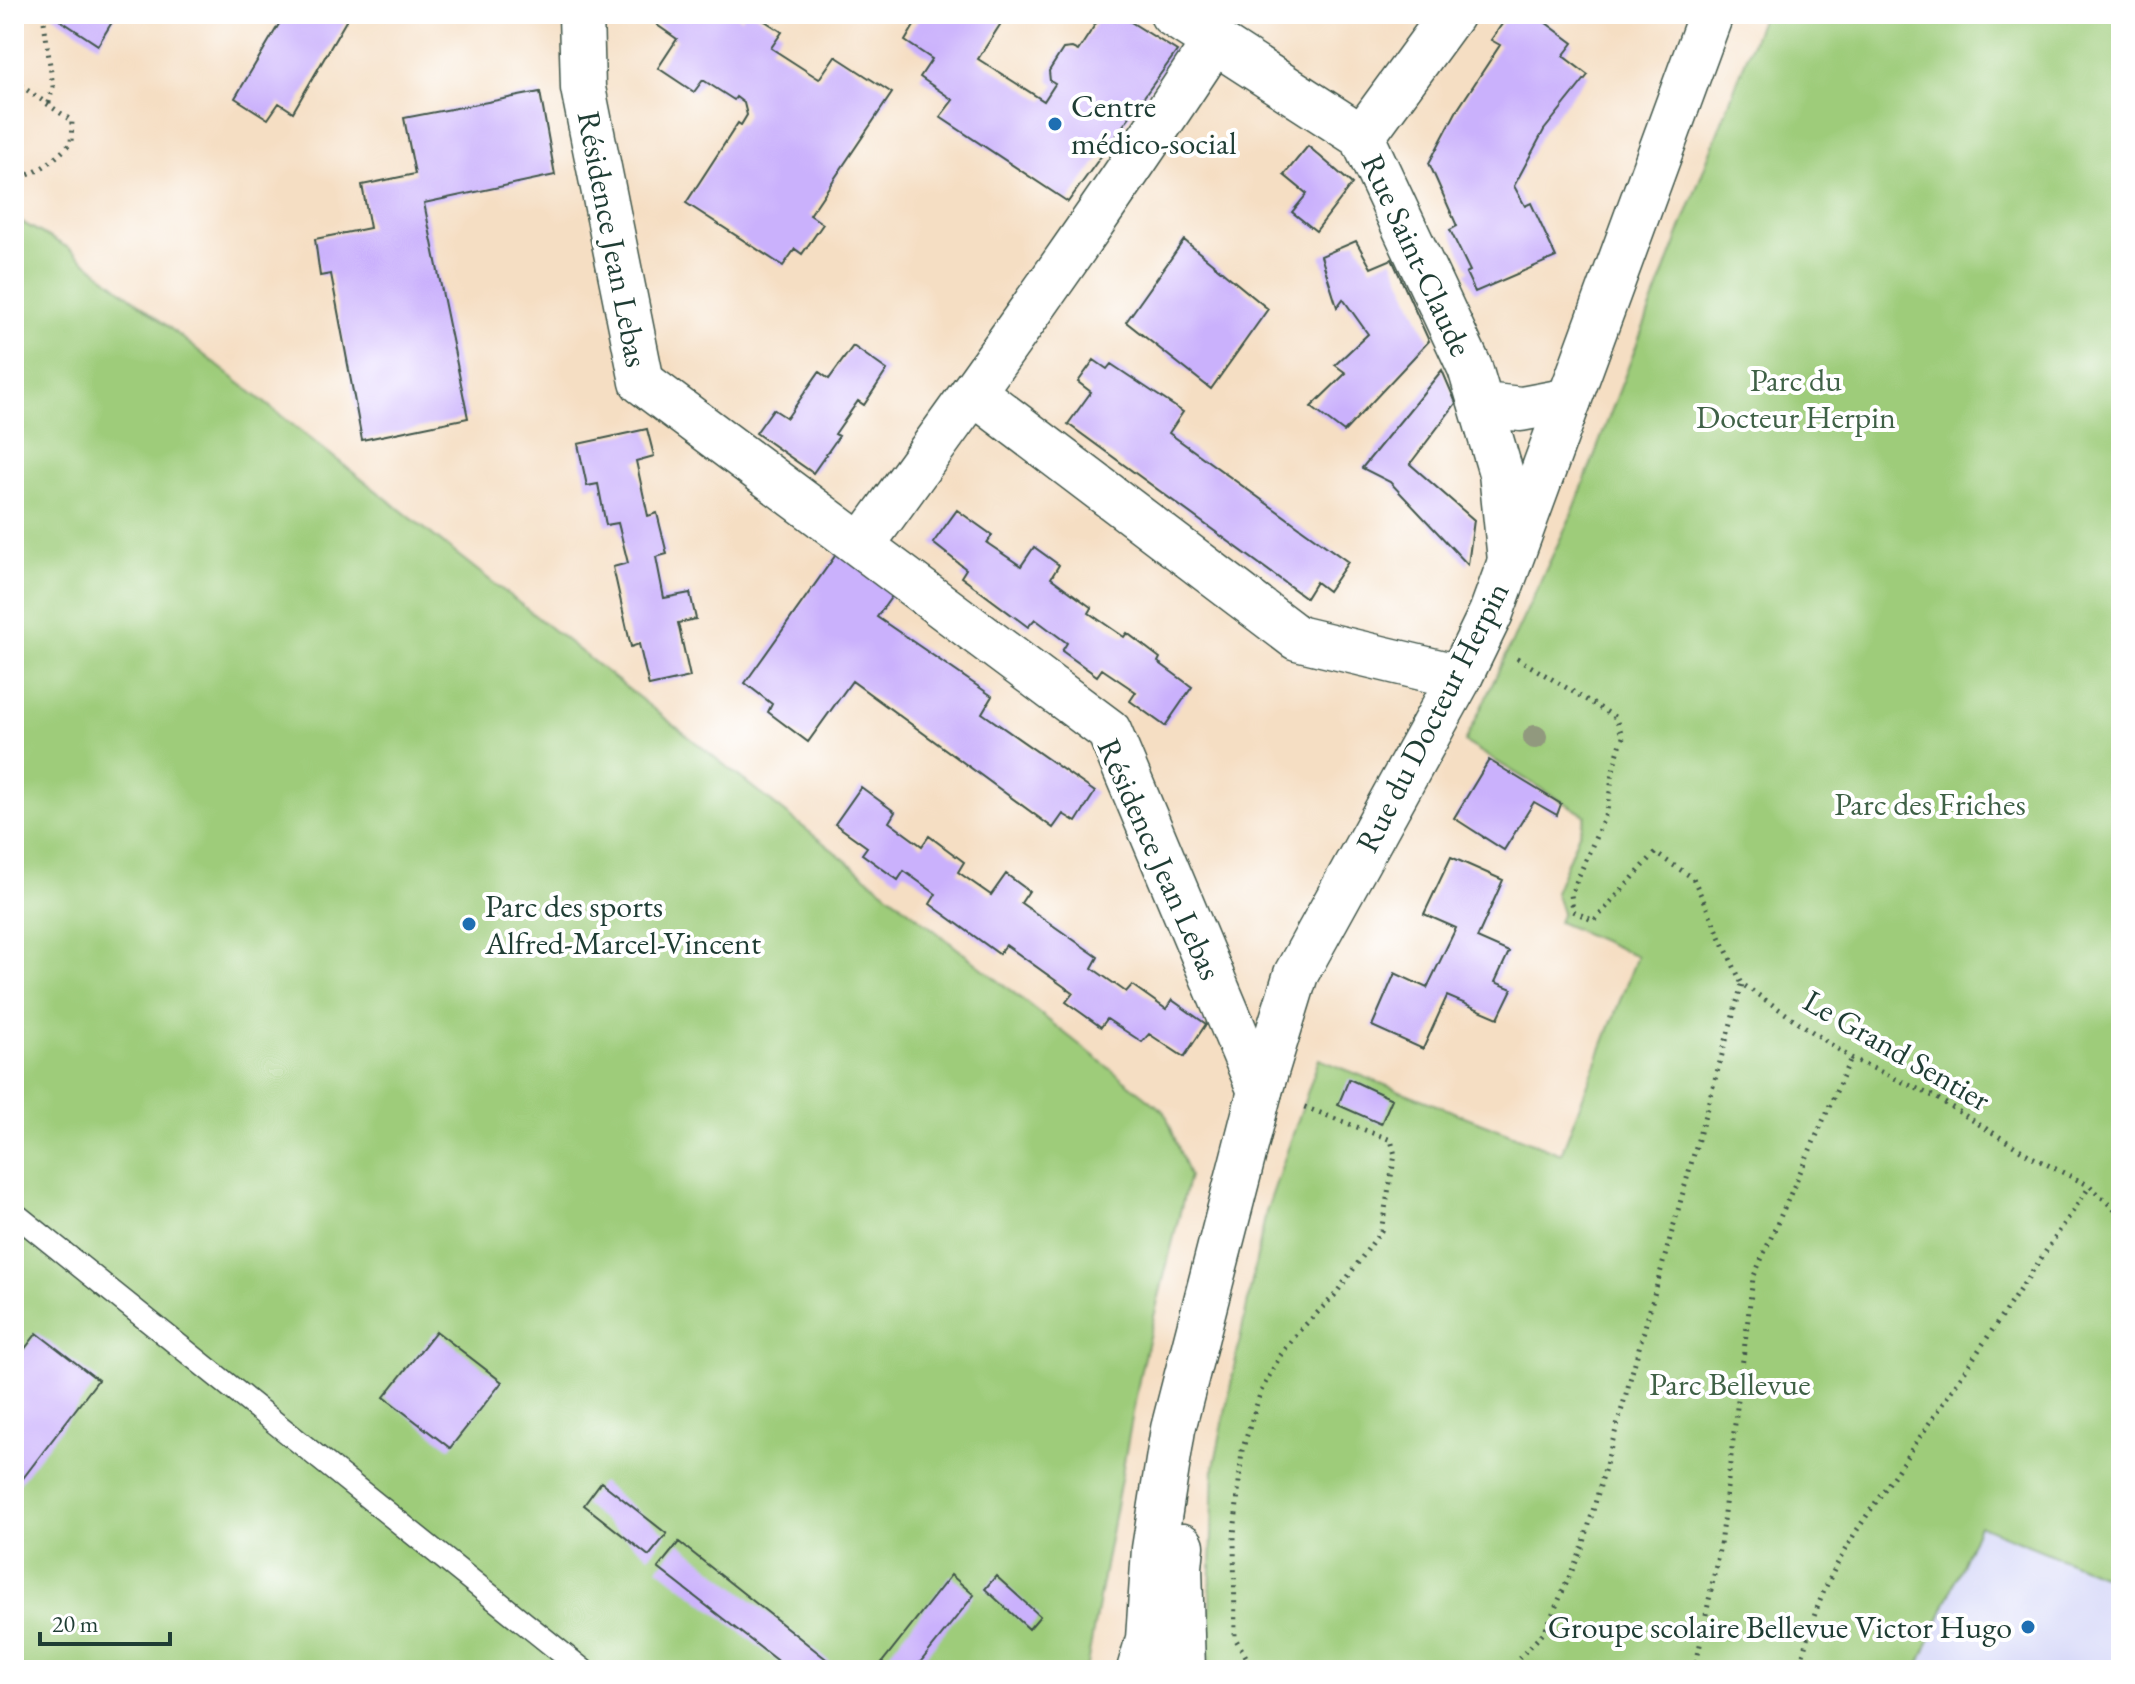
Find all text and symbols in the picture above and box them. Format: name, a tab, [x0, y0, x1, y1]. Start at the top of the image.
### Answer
place label: Centre médico-social	[1071, 85, 1237, 164]
street label: Résidence Jean Lebas	[568, 107, 658, 371]
marker: Centre médico-social	[1046, 115, 1064, 133]
street label: Rue Saint-Claude	[1352, 147, 1482, 363]
park label: Parc du Docteur Herpin	[1696, 359, 1896, 438]
street label: Rue du Docteur Herpin	[1346, 575, 1518, 859]
street label: Résidence Jean Lebas	[1088, 732, 1232, 986]
park label: Parc des Friches	[1834, 783, 2026, 825]
place label: Parc des sports Alfred-Marcel-Vincent	[484, 885, 761, 964]
marker: Parc des sports Alfred-Marcel-Vincent	[460, 915, 478, 933]
street label: Le Grand Sentier	[1796, 980, 1998, 1121]
park label: Parc Bellevue	[1649, 1363, 1811, 1405]
scale bar	[40, 1596, 170, 1646]
place label: Groupe scolaire Bellevue Victor Hugo	[1548, 1606, 2012, 1648]
text: 20 m	[52, 1608, 99, 1639]
marker: Groupe scolaire Bellevue Victor Hugo	[2019, 1618, 2037, 1636]

